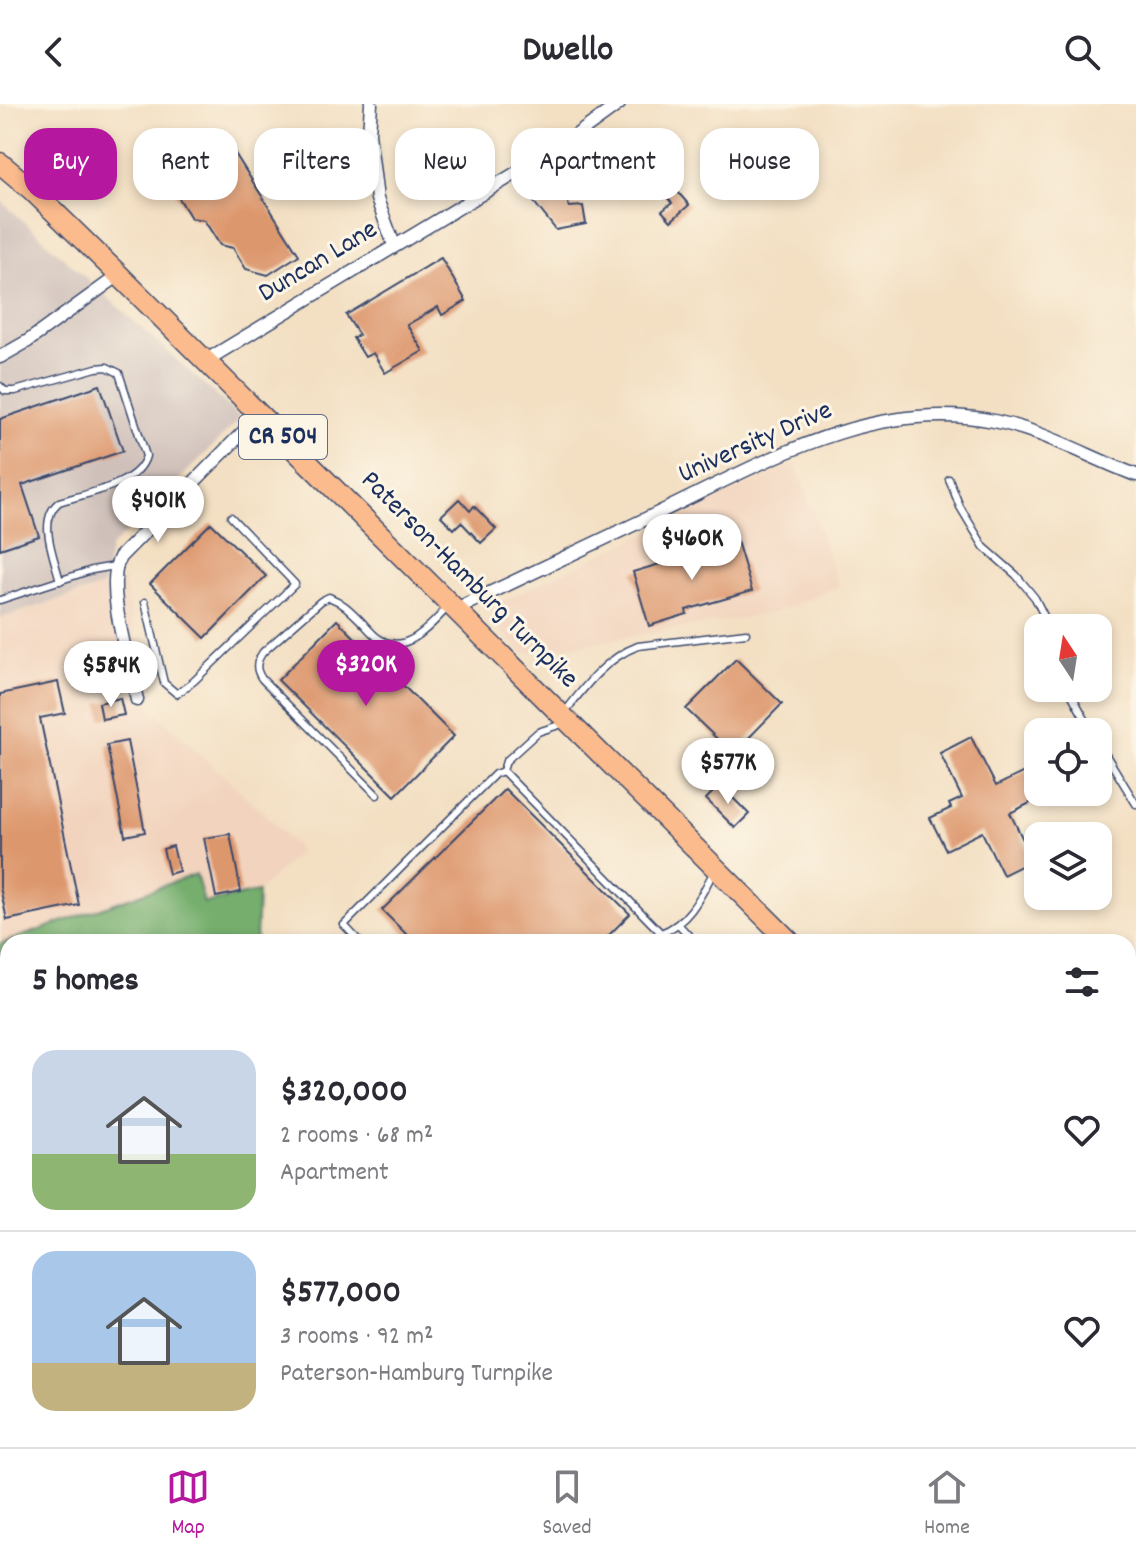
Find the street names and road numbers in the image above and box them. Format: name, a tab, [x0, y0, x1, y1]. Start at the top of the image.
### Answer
street label: Duncan Lane	[252, 212, 386, 314]
street label: University Drive	[673, 392, 839, 496]
road number: CR 504	[239, 415, 327, 459]
street label: Paterson-Hamburg Turnpike	[350, 463, 586, 699]

